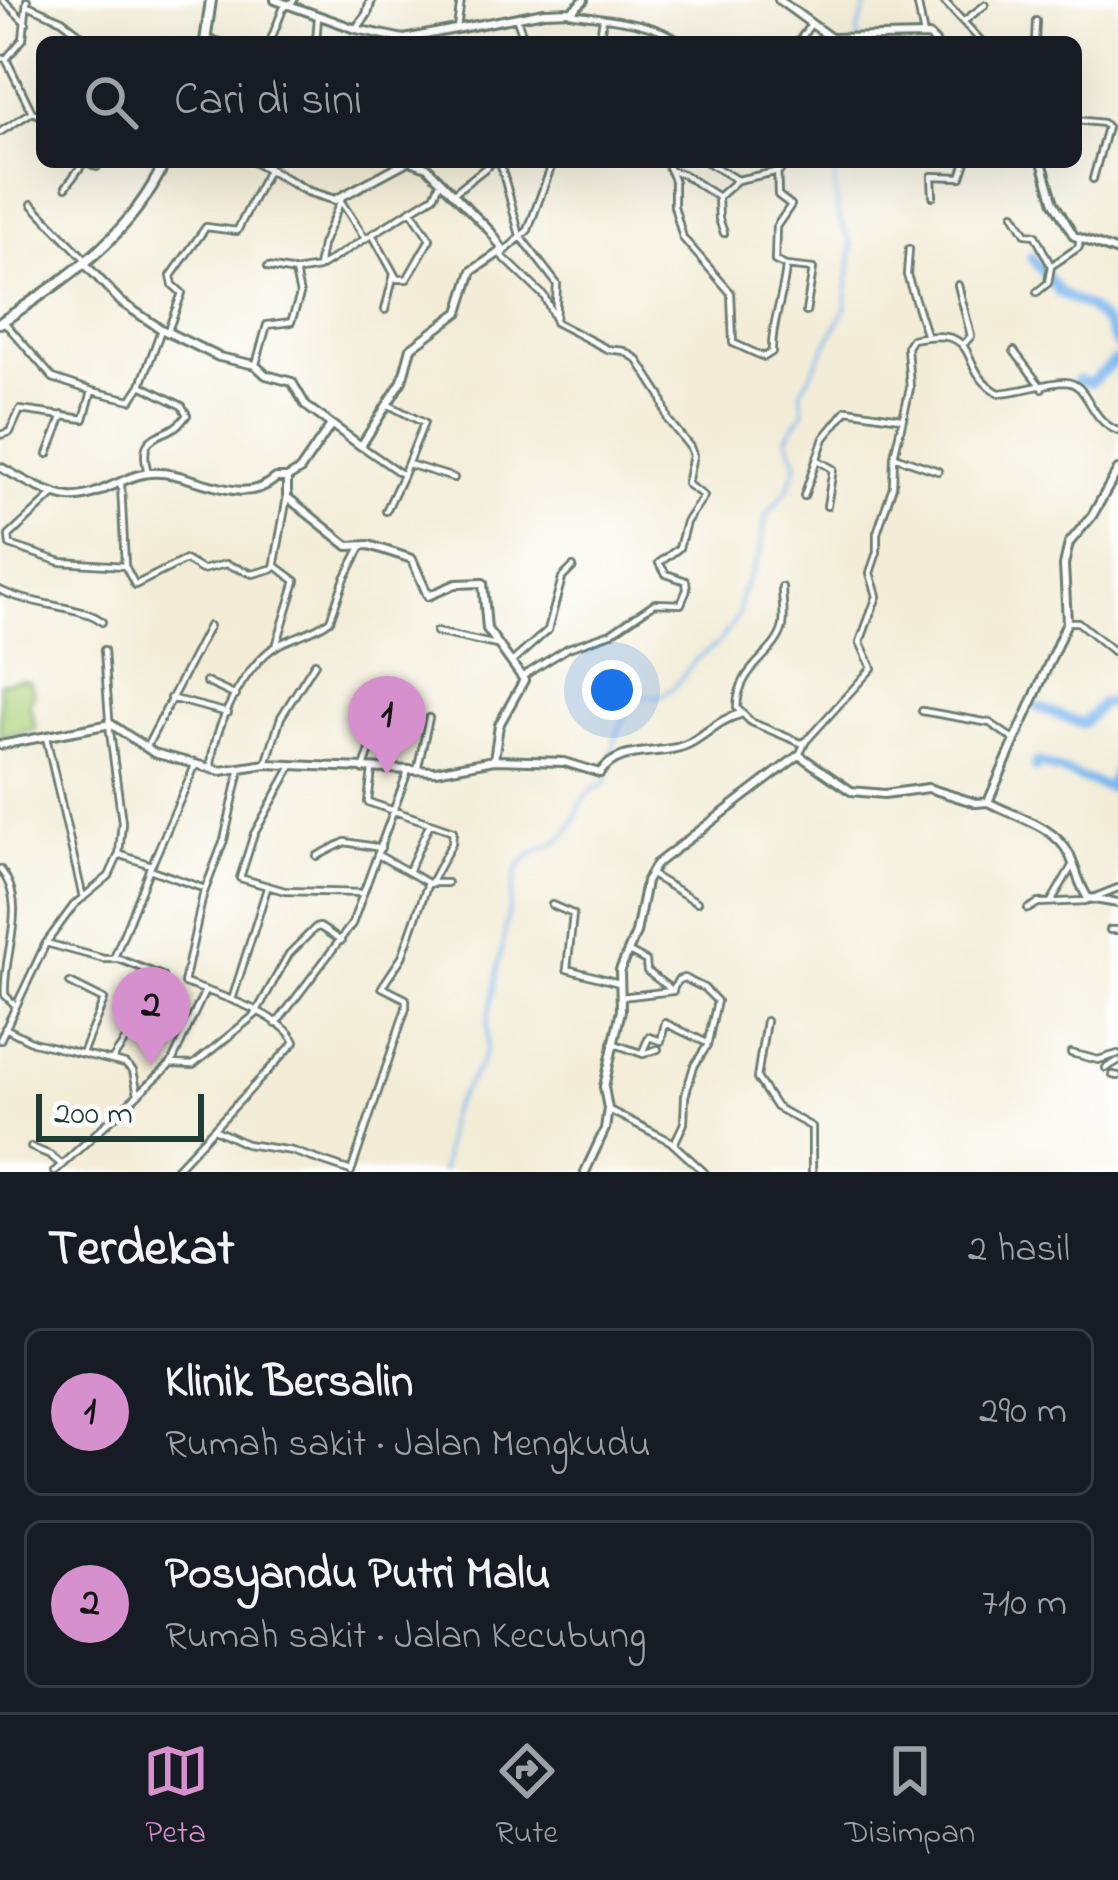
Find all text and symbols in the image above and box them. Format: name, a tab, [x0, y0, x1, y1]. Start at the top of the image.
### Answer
search box	[36, 36, 1082, 168]
icon: search	[78, 69, 144, 135]
text: Cari di sini	[174, 69, 362, 135]
your location	[582, 660, 642, 720]
pin: 1	[348, 676, 426, 775]
pin: 2	[112, 967, 190, 1066]
scale bar	[36, 1088, 204, 1141]
text: 200 m	[54, 1091, 133, 1139]
text: Terdekat	[48, 1213, 234, 1288]
text: 2 hasil	[968, 1222, 1070, 1279]
text: Klinik Bersalin	[165, 1351, 413, 1417]
text: 1	[84, 1384, 96, 1441]
text: 290 m	[979, 1384, 1067, 1441]
text: Rumah sakit · Jalan Mengkudu	[165, 1417, 651, 1474]
text: Posyandu Putri Malu	[165, 1543, 550, 1609]
text: 2	[80, 1576, 100, 1633]
text: 710 m	[982, 1576, 1067, 1633]
text: Rumah sakit · Jalan Kecubung	[165, 1609, 646, 1666]
tab: Peta	[143, 1738, 209, 1858]
tab: Rute	[494, 1738, 560, 1858]
tab: Disimpan	[845, 1738, 975, 1858]

